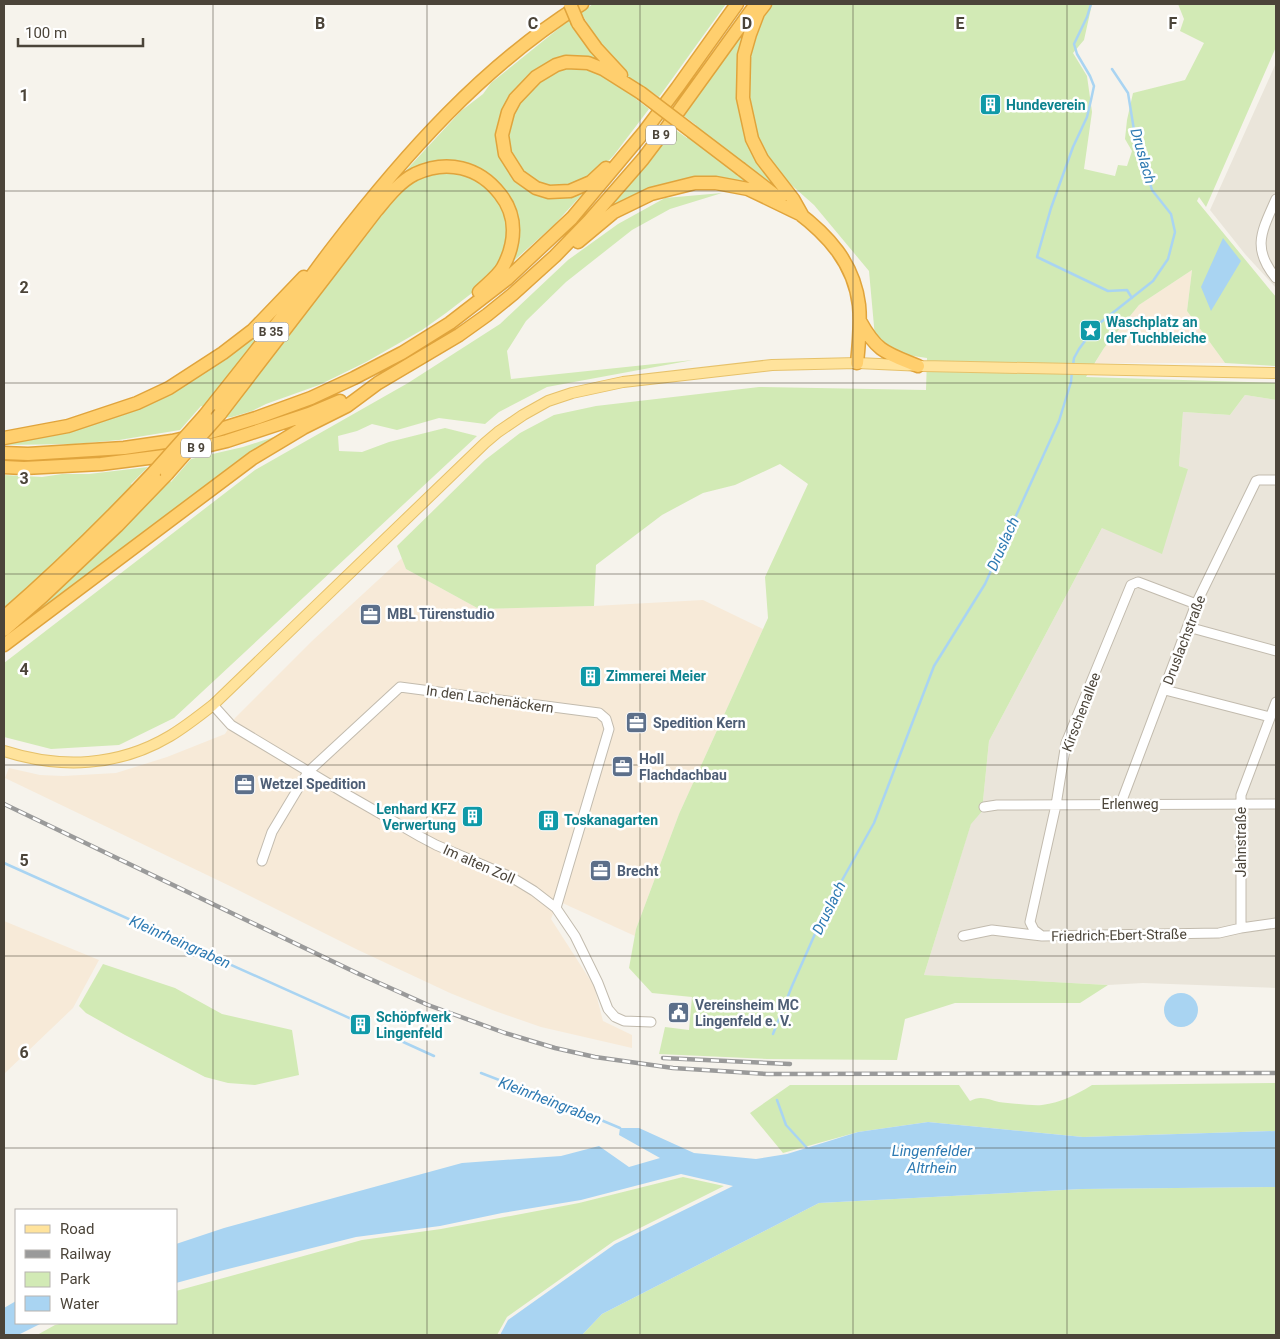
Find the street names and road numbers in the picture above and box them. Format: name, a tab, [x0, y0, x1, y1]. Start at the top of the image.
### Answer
road number: B 9	[646, 126, 676, 144]
road number: B 35	[254, 322, 288, 342]
road number: B 9	[181, 438, 211, 458]
street label: Druslachstraße	[1160, 593, 1208, 687]
street label: Kirschenallee	[1059, 670, 1103, 754]
street label: In den Lachenäckern	[425, 682, 555, 716]
street label: Erlenweg	[1101, 796, 1159, 812]
street label: Jahnstraße	[1233, 807, 1249, 877]
street label: Im alten Zoll	[441, 841, 517, 887]
street label: Friedrich-Ebert-Straße	[1051, 926, 1187, 944]

